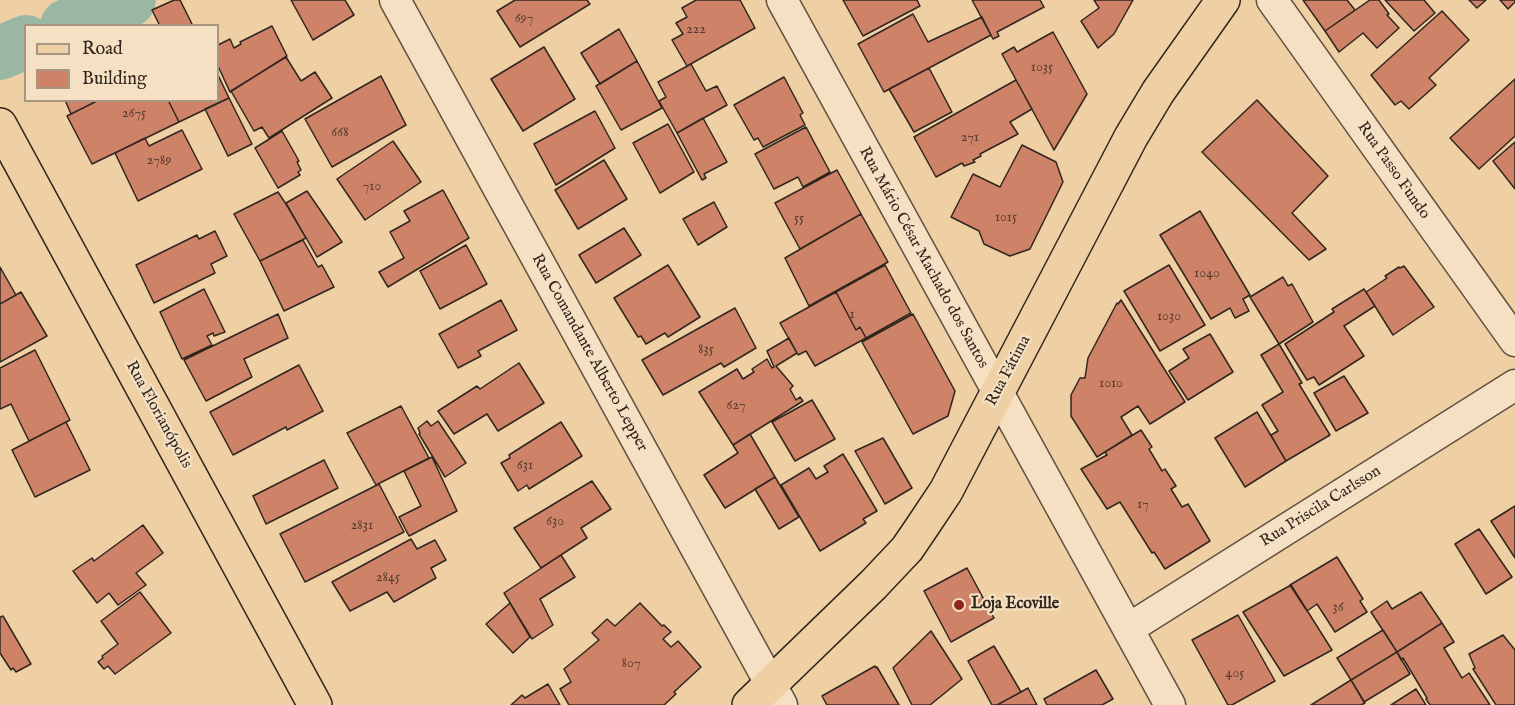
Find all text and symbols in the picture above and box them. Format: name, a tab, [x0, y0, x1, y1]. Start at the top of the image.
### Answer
house number: 697	[515, 11, 533, 27]
house number: 222	[686, 22, 706, 38]
legend	[24, 24, 219, 102]
text: Road	[82, 38, 123, 61]
house number: 1035	[1031, 60, 1053, 76]
text: Building	[82, 68, 147, 91]
house number: 2675	[122, 106, 146, 122]
street label: Rua Passo Fundo	[1352, 119, 1434, 223]
house number: 668	[331, 125, 349, 141]
house number: 271	[961, 130, 979, 146]
street label: Rua Mário César Machado dos Santos	[854, 144, 992, 372]
house number: 2789	[147, 153, 171, 169]
house number: 710	[363, 179, 381, 195]
house number: 1015	[995, 210, 1017, 226]
house number: 55	[794, 211, 804, 227]
street label: Rua Comandante Alberto Lepper	[527, 251, 651, 455]
house number: 1040	[1194, 266, 1220, 282]
house number: 1	[849, 307, 855, 323]
house number: 1030	[1157, 309, 1181, 325]
street label: Rua Fátima	[983, 333, 1035, 409]
house number: 835	[698, 342, 714, 358]
street label: Rua Florianópolis	[121, 358, 195, 472]
house number: 1010	[1099, 376, 1123, 392]
house number: 627	[727, 398, 745, 414]
house number: 631	[517, 458, 533, 474]
street label: Rua Priscila Carlsson	[1257, 462, 1385, 552]
house number: 17	[1137, 497, 1149, 513]
house number: 630	[546, 514, 564, 530]
house number: 2831	[351, 518, 373, 534]
house number: 2845	[376, 570, 400, 586]
place label: Loja Ecoville	[971, 595, 1059, 615]
marker: Loja Ecoville	[952, 598, 966, 612]
house number: 36	[1332, 600, 1344, 616]
house number: 807	[622, 656, 640, 672]
house number: 405	[1226, 666, 1244, 682]

